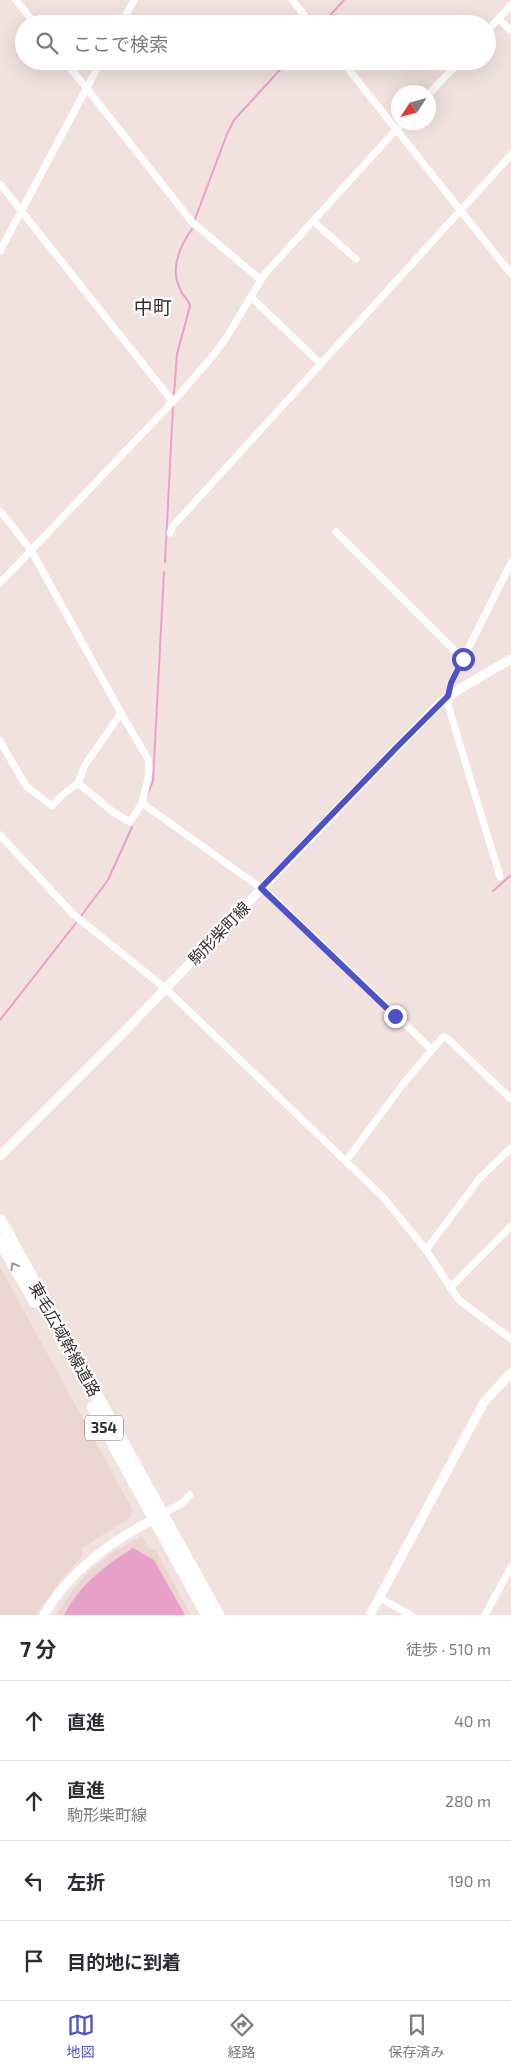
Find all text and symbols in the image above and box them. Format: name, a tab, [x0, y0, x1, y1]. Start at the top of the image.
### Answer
search box	[15, 15, 496, 70]
icon: search	[33, 29, 61, 57]
text: ここで検索	[73, 32, 168, 55]
north arrow	[391, 85, 436, 130]
district label: 中町	[134, 295, 172, 318]
route start	[452, 648, 475, 671]
street label: 駒形柴町線	[184, 897, 253, 968]
route end	[384, 1005, 407, 1028]
one-way arrow	[10, 1263, 20, 1272]
street label: 東毛広域幹線道路	[26, 1278, 105, 1399]
road number: 354	[85, 1416, 123, 1440]
text: 7 分	[20, 1636, 57, 1661]
text: 徒歩 · 510 m	[406, 1639, 491, 1658]
icon: ahead	[20, 1707, 48, 1735]
text: 直進	[67, 1710, 105, 1733]
text: 40 m	[454, 1711, 491, 1730]
text: 直進	[67, 1778, 105, 1801]
icon: ahead	[20, 1787, 48, 1815]
text: 280 m	[445, 1791, 491, 1810]
text: 駒形柴町線	[67, 1805, 147, 1824]
icon: left	[20, 1867, 48, 1895]
text: 左折	[67, 1870, 105, 1893]
text: 190 m	[448, 1871, 491, 1890]
icon: arrive	[20, 1947, 48, 1975]
text: 目的地に到着	[67, 1950, 181, 1973]
tab: 地図	[67, 2011, 95, 2061]
tab: 経路	[228, 2011, 256, 2061]
tab: 保存済み	[389, 2011, 445, 2061]

